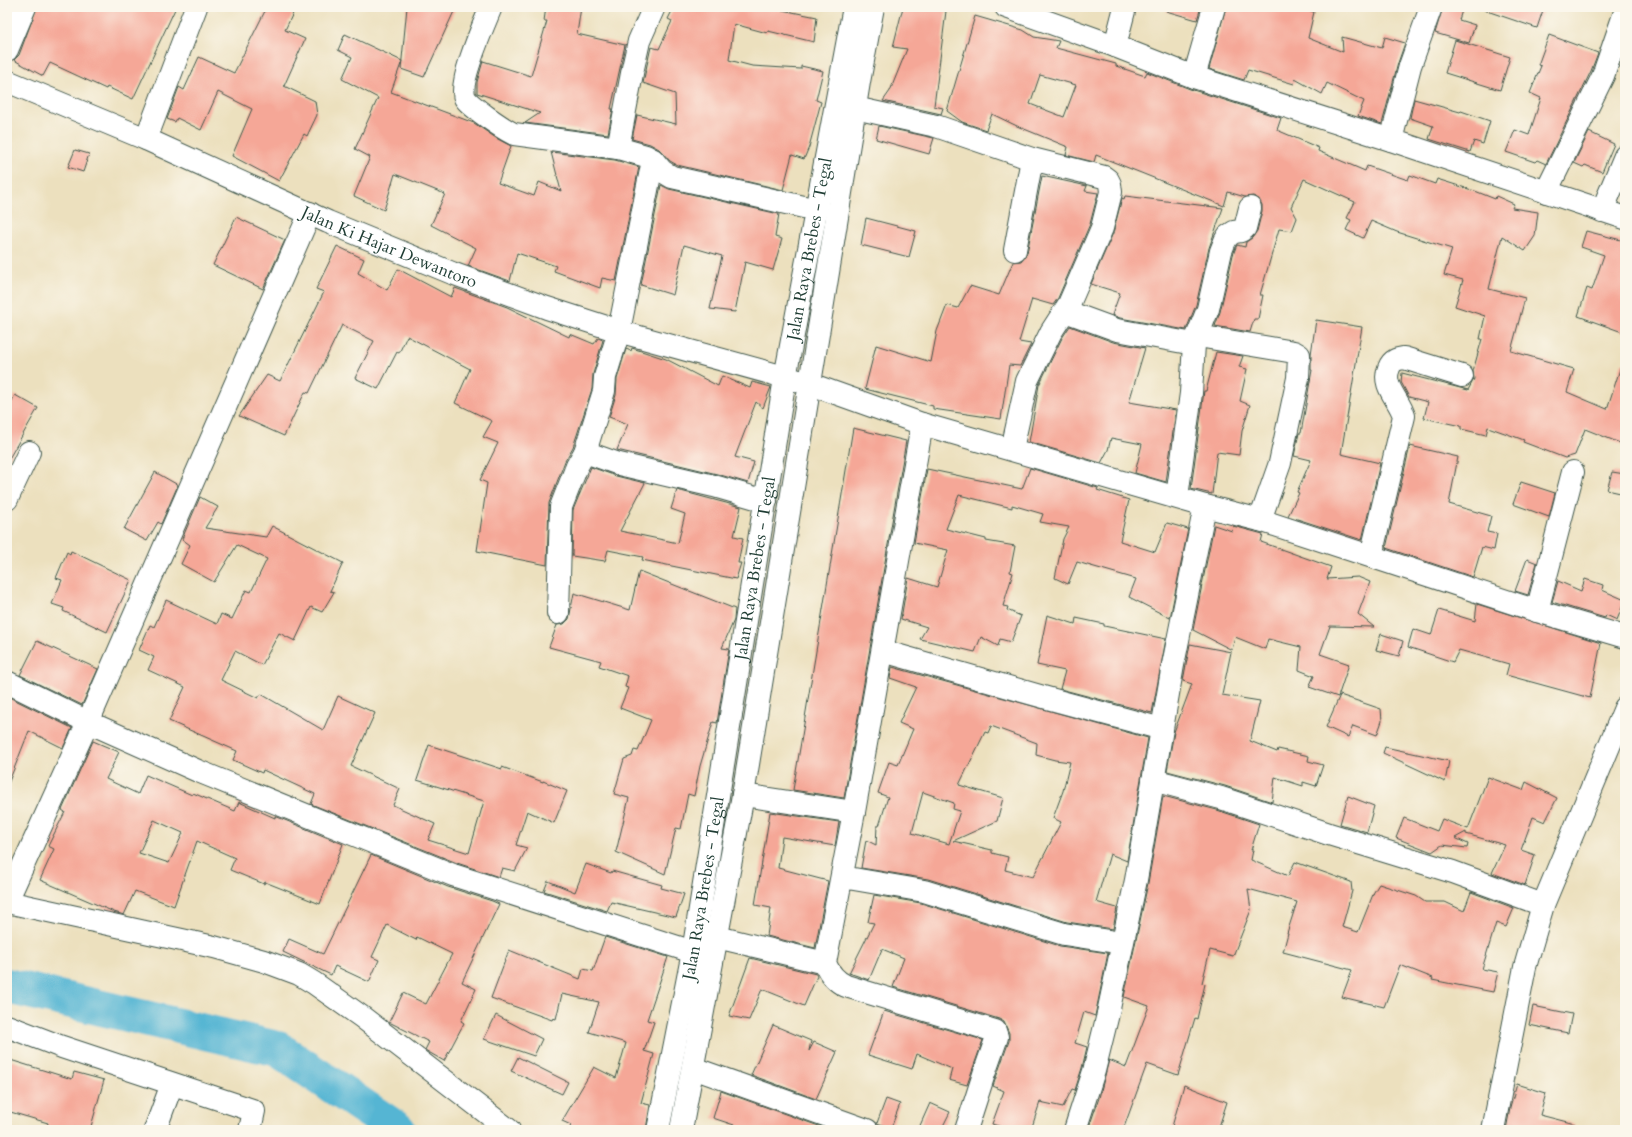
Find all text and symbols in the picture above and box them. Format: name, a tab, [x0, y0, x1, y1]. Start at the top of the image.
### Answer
street label: Jalan Raya Brebes - Tegal	[781, 155, 838, 345]
street label: Jalan Ki Hajar Dewantoro	[295, 199, 480, 293]
street label: Jalan Raya Brebes - Tegal	[728, 474, 781, 665]
street label: Jalan Raya Brebes - Tegal	[676, 794, 730, 985]

